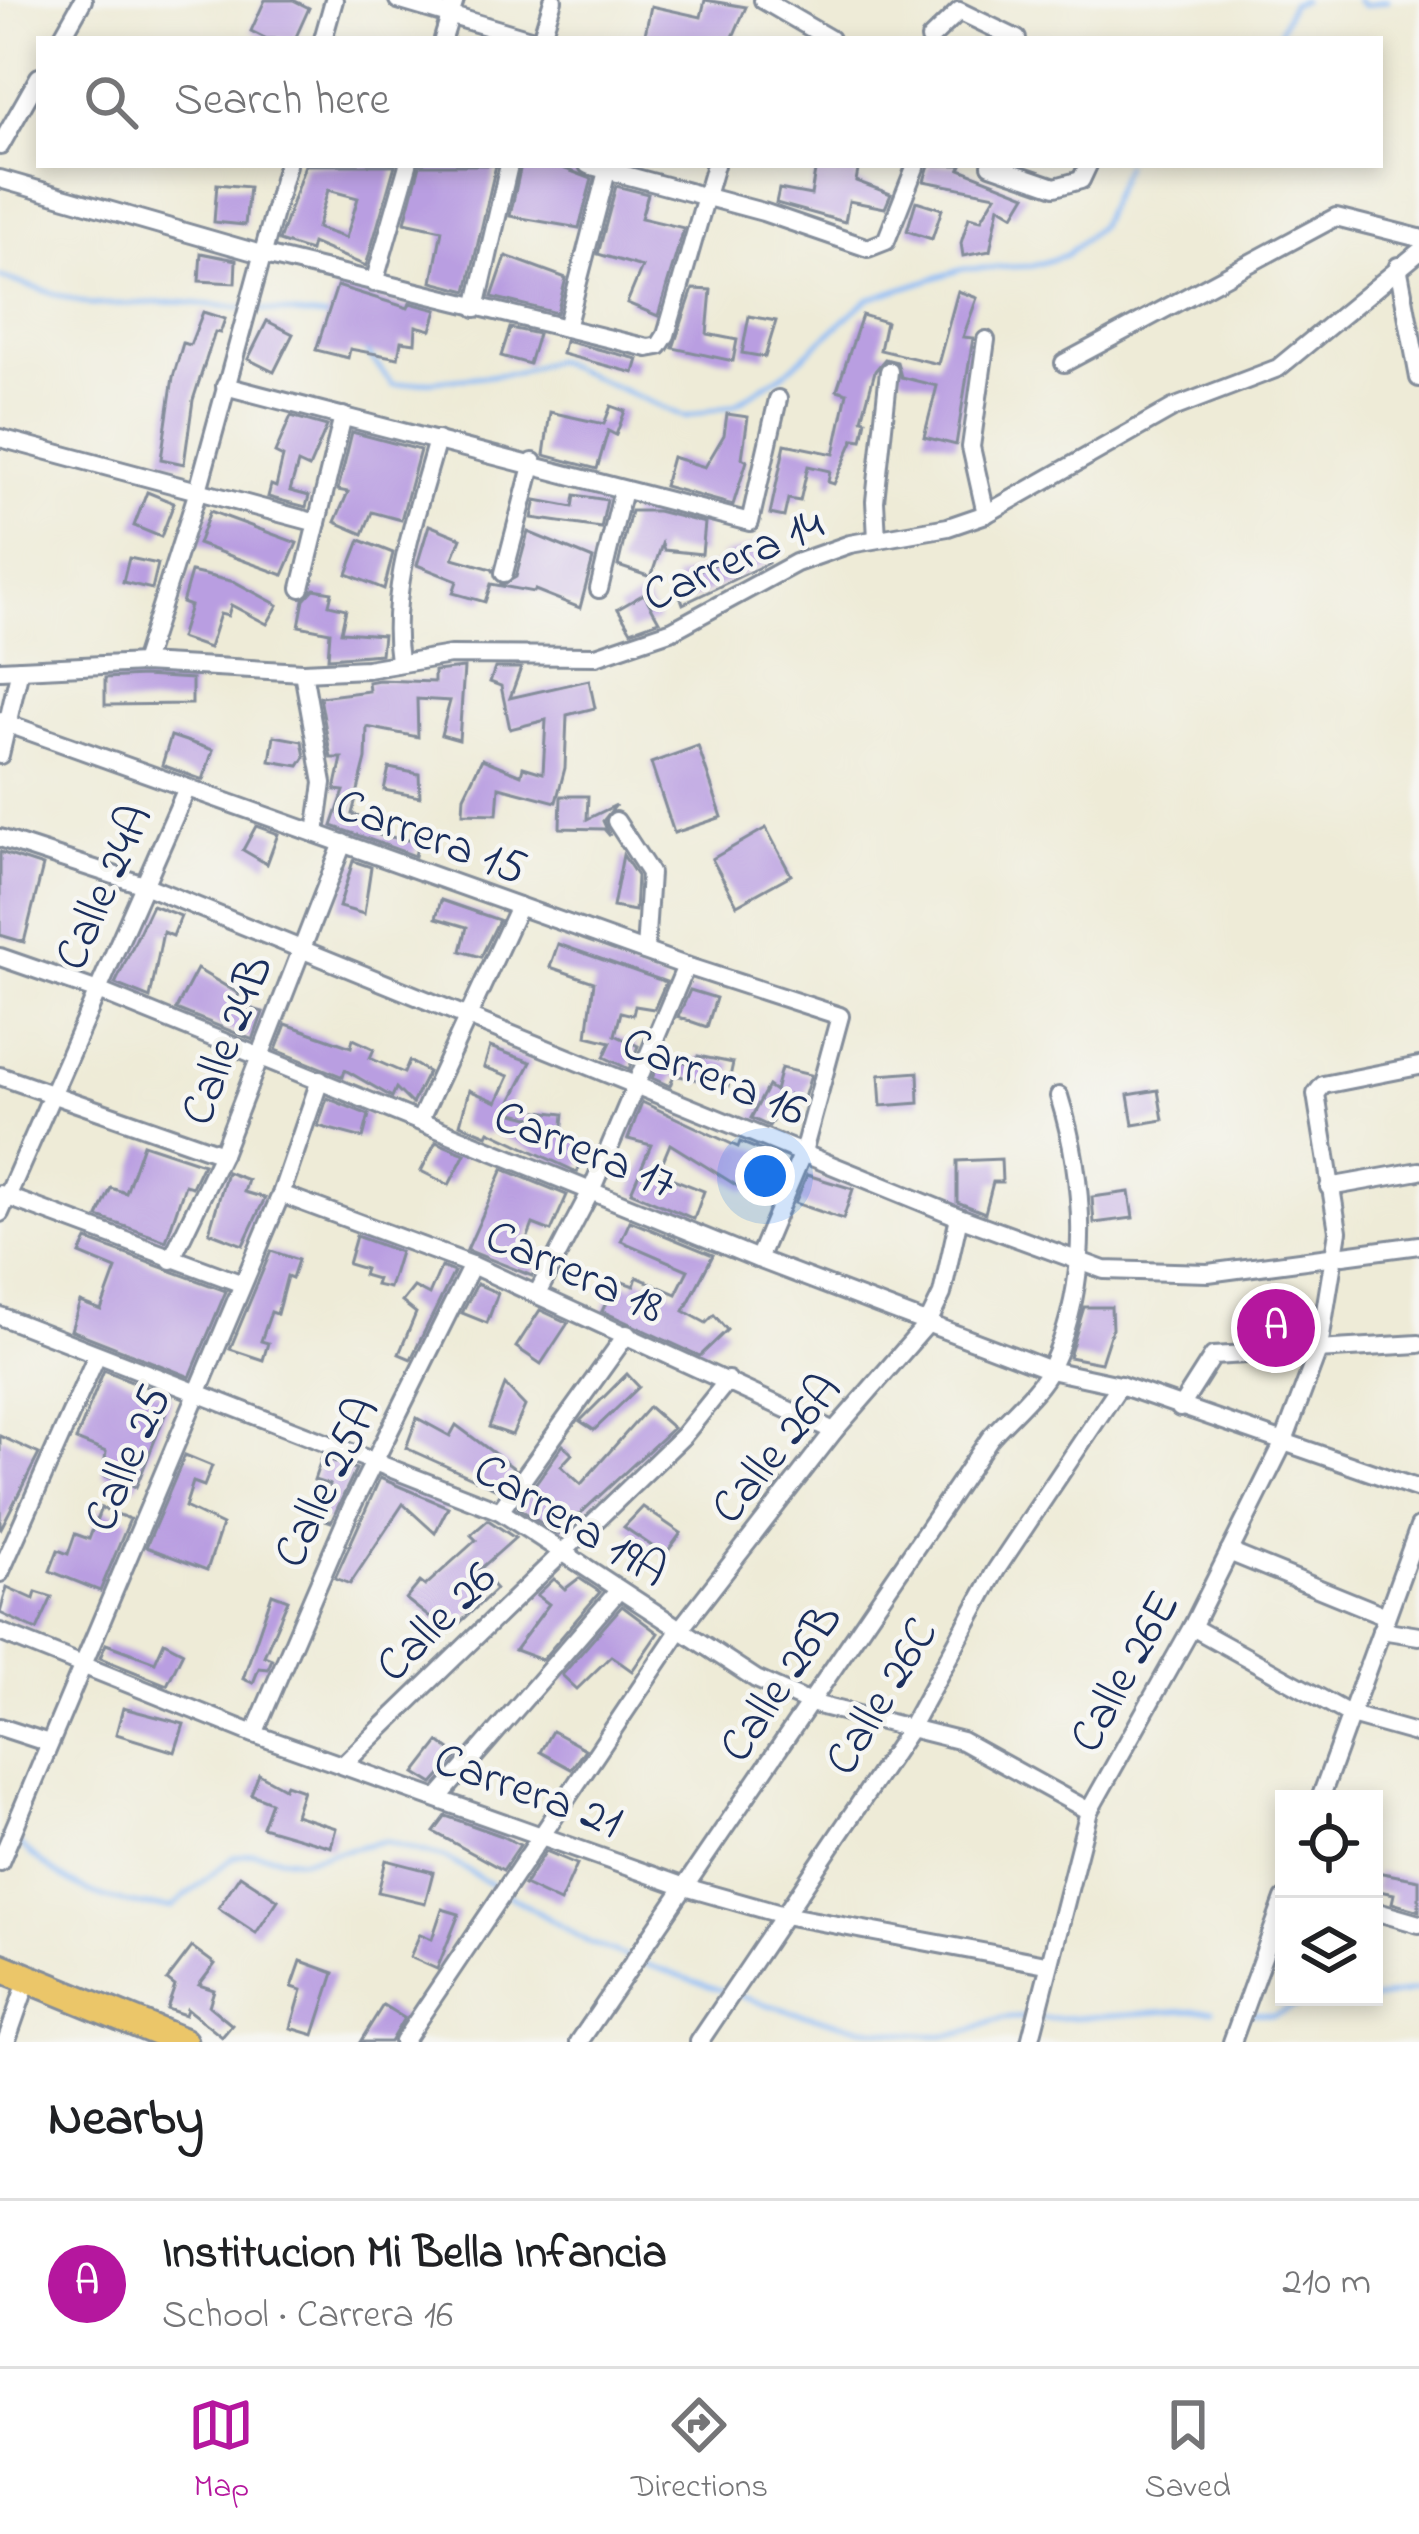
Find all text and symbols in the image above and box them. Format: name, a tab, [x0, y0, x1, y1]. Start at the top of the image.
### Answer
search box	[36, 36, 1383, 168]
icon: search	[78, 69, 144, 135]
text: Search here	[174, 69, 390, 135]
street label: Carrera 14	[632, 491, 836, 632]
street label: Carrera 15	[325, 772, 536, 906]
street label: Calle 24A	[38, 794, 173, 982]
street label: Calle 24B	[164, 945, 293, 1136]
street label: Carrera 16	[611, 1010, 816, 1147]
street label: Carrera 17	[482, 1083, 686, 1220]
your location	[735, 1146, 795, 1206]
street label: Carrera 18	[473, 1203, 675, 1344]
pin: A	[1237, 1283, 1315, 1373]
street label: Calle 26A	[695, 1360, 861, 1541]
street label: Calle 25	[67, 1375, 192, 1543]
street label: Calle 25A	[257, 1386, 400, 1581]
street label: Carrera 19A	[459, 1437, 680, 1608]
street label: Calle 26	[361, 1547, 514, 1700]
street label: Calle 26E	[1053, 1579, 1200, 1766]
street label: Calle 26B	[703, 1590, 861, 1778]
street label: Calle 26C	[809, 1605, 958, 1790]
street label: Carrera 21	[423, 1726, 631, 1859]
map controls	[1275, 1790, 1383, 2006]
button: locate	[1275, 1790, 1383, 1898]
button: layers	[1275, 1898, 1383, 2006]
text: Nearby	[48, 2083, 204, 2158]
text: Institucion Mi Bella Infancia	[162, 2222, 667, 2288]
text: A	[75, 2255, 99, 2312]
text: 210 m	[1282, 2255, 1371, 2312]
text: School · Carrera 16	[162, 2288, 453, 2345]
tab: Map	[188, 2392, 254, 2512]
tab: Directions	[631, 2392, 768, 2512]
tab: Saved	[1145, 2392, 1231, 2512]

